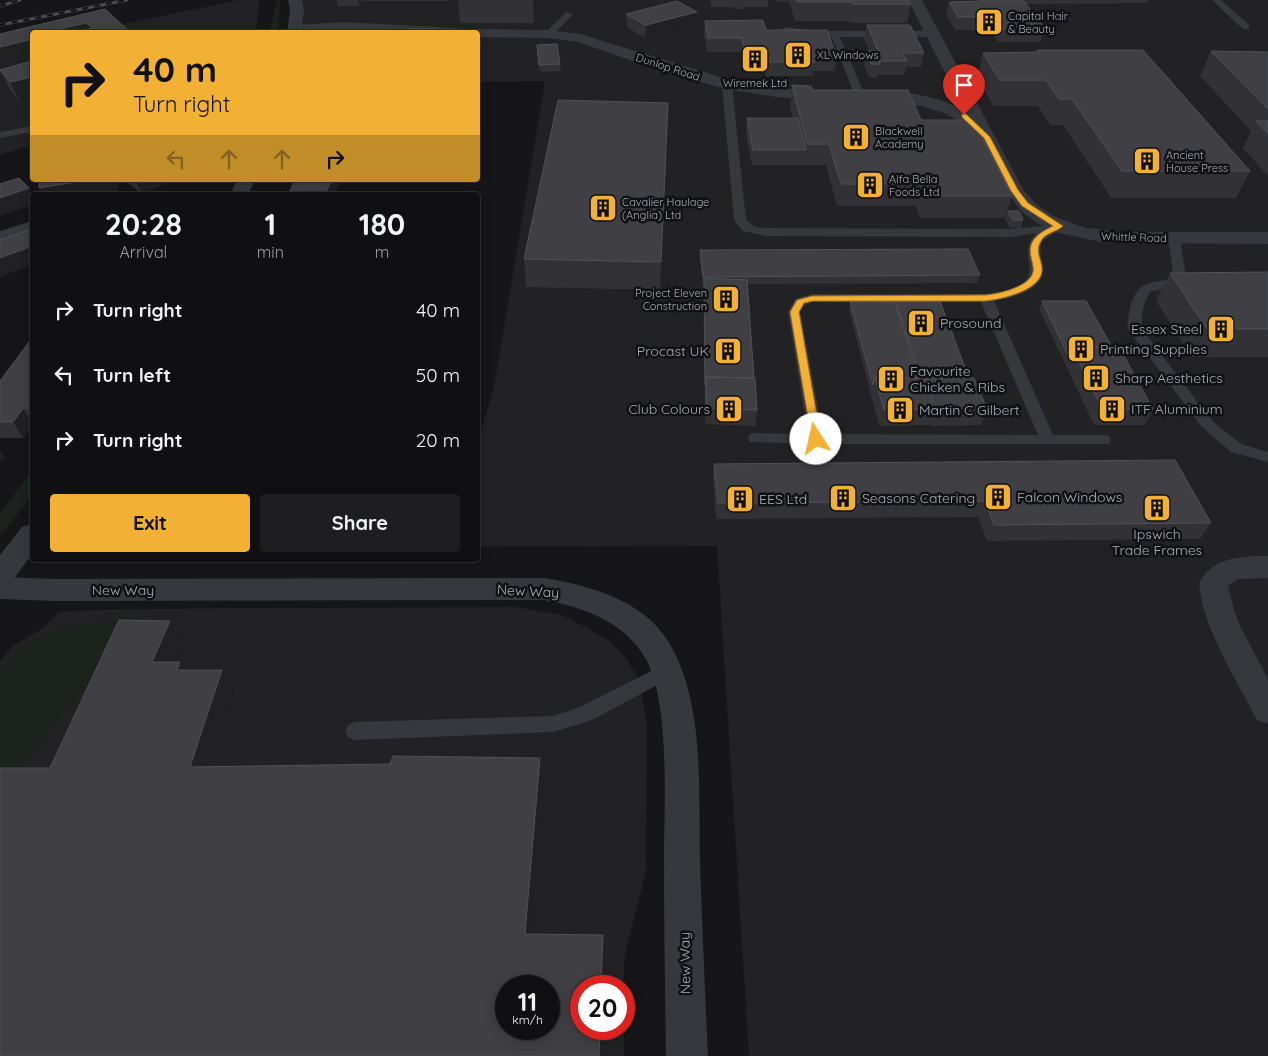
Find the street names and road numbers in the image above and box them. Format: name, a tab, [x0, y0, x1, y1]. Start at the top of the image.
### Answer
street label: Dunlop Road	[634, 50, 702, 84]
street label: Whittle Road	[1101, 229, 1167, 245]
street label: New Way	[496, 580, 560, 602]
street label: New Way	[92, 581, 154, 599]
street label: New Way	[675, 932, 695, 994]

